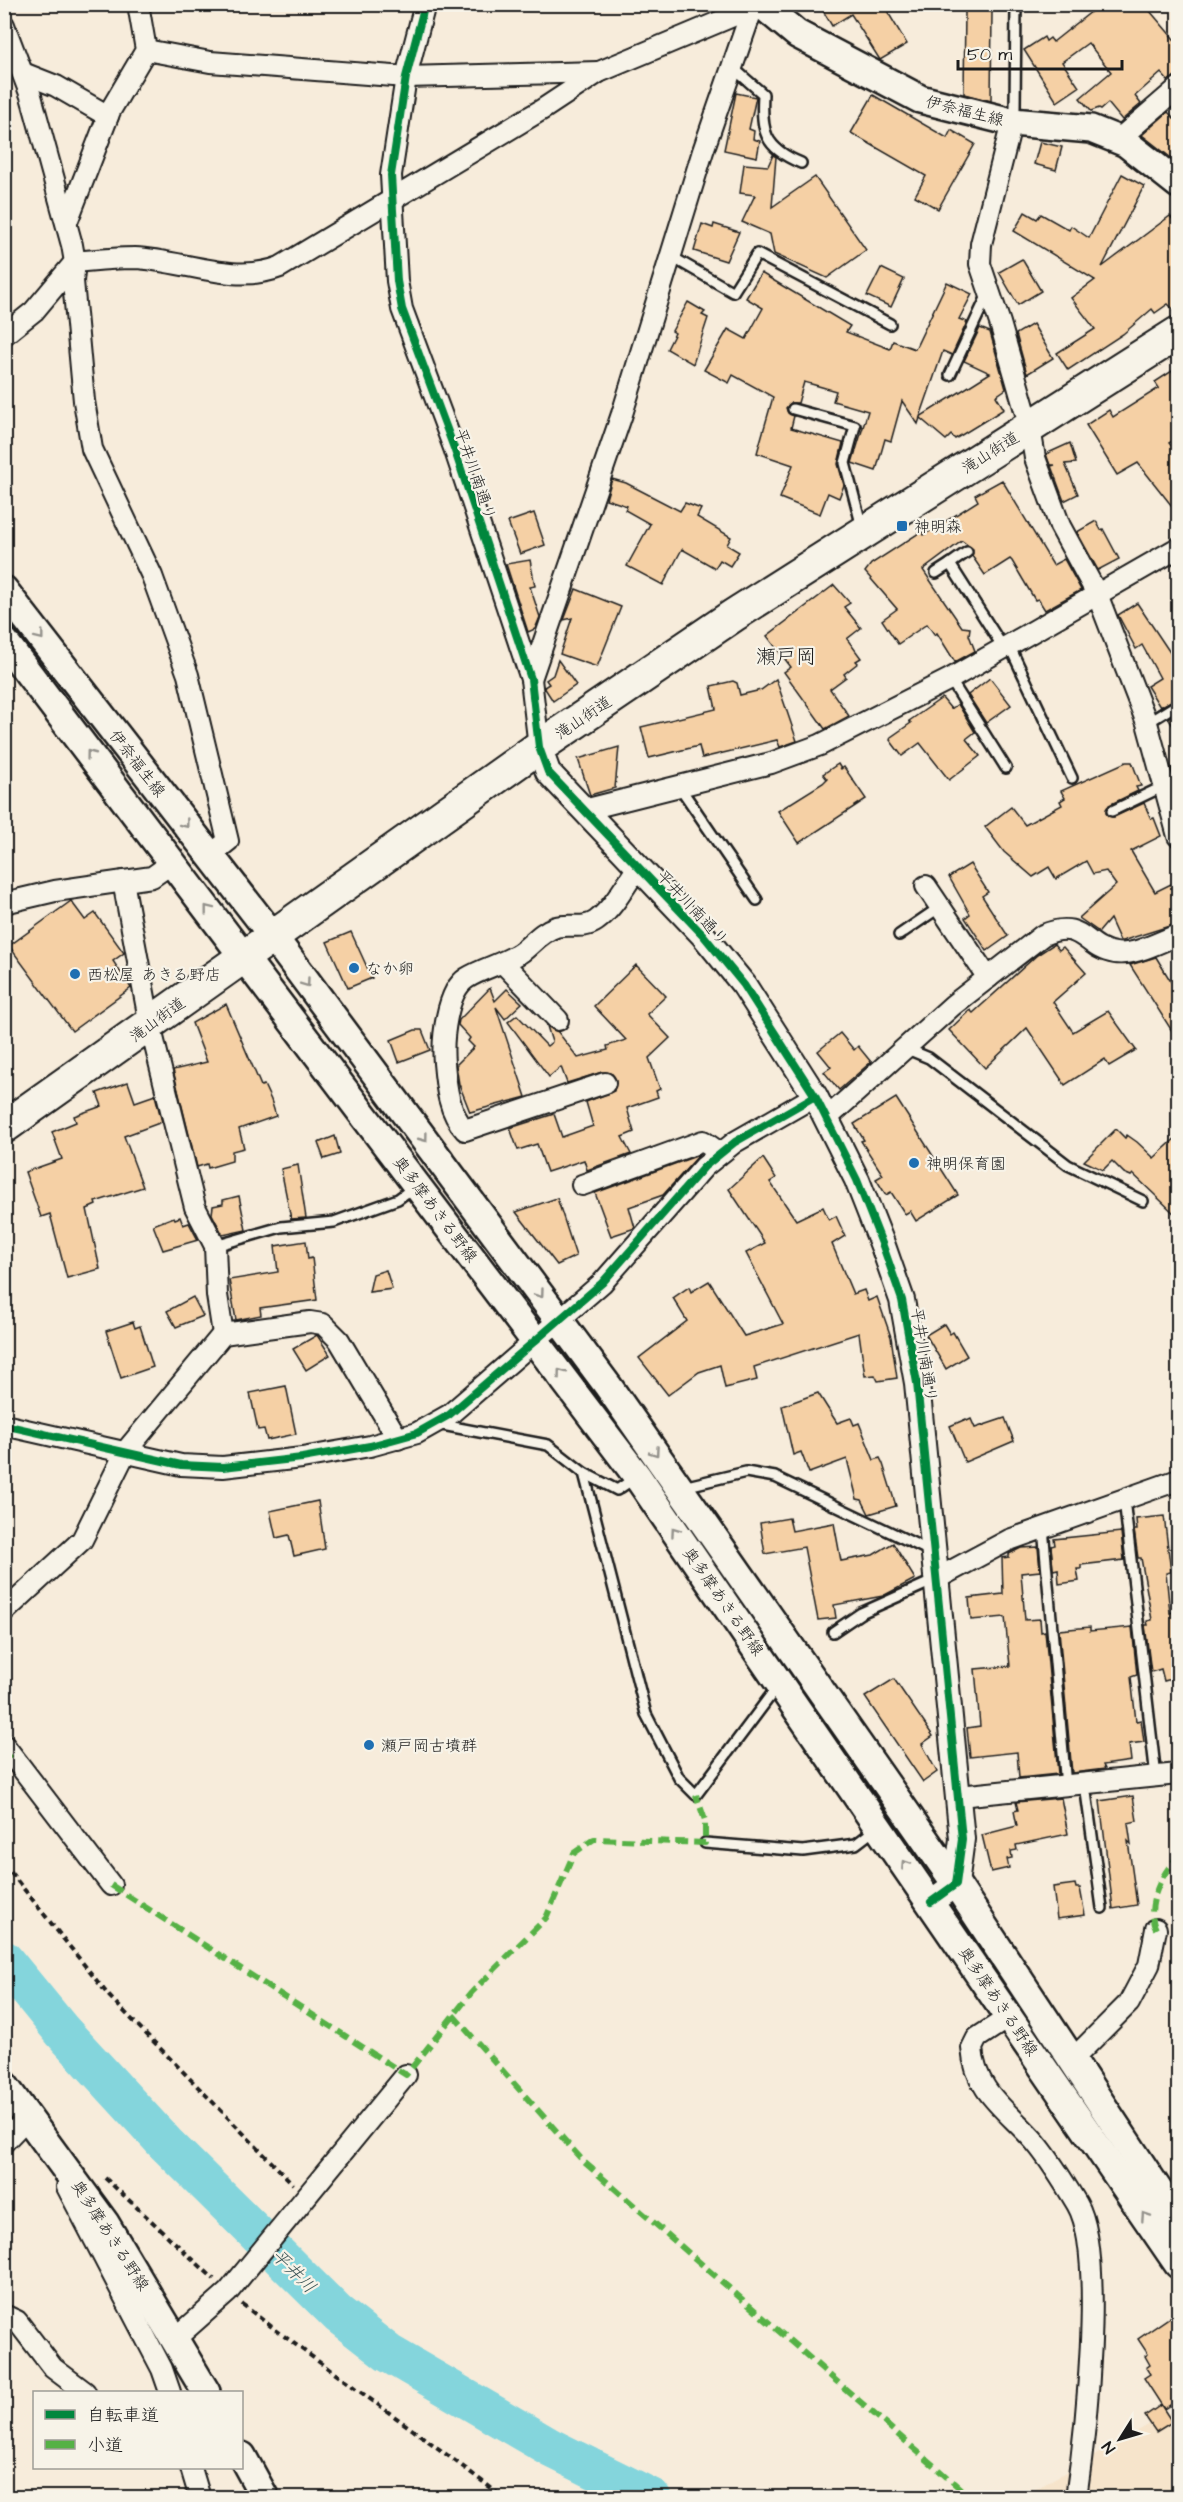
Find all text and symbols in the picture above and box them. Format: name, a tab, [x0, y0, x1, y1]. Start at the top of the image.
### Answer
scale bar	[958, 33, 1122, 71]
text: 50 m	[967, 42, 1012, 67]
street label: 伊奈福生線	[923, 91, 1006, 131]
street label: 平井川南通り	[449, 425, 501, 523]
street label: 滝山街道	[958, 427, 1024, 479]
place label: 神明森	[914, 516, 962, 538]
marker: 神明森	[895, 519, 909, 533]
one-way arrow	[33, 630, 44, 641]
district label: 瀬戸岡	[756, 643, 816, 671]
street label: 滝山街道	[551, 691, 616, 745]
street label: 伊奈福生線	[104, 725, 171, 802]
one-way arrow	[86, 749, 97, 760]
one-way arrow	[177, 817, 188, 828]
street label: 平井川南通り	[651, 865, 733, 950]
one-way arrow	[204, 904, 215, 915]
place label: なか卵	[366, 958, 414, 980]
marker: なか卵	[347, 961, 361, 975]
place label: 西松屋 あきる野店	[87, 964, 221, 986]
marker: 西松屋 あきる野店	[68, 967, 82, 981]
one-way arrow	[299, 976, 310, 987]
street label: 滝山街道	[125, 992, 190, 1048]
one-way arrow	[417, 1131, 428, 1142]
street label: 奥多摩あきる野線	[388, 1152, 482, 1267]
place label: 神明保育園	[926, 1153, 1006, 1175]
marker: 神明保育園	[907, 1156, 921, 1170]
one-way arrow	[533, 1288, 544, 1299]
street label: 平井川南通り	[906, 1306, 942, 1404]
one-way arrow	[557, 1369, 568, 1380]
one-way arrow	[648, 1446, 659, 1457]
one-way arrow	[671, 1527, 682, 1538]
street label: 奥多摩あきる野線	[678, 1543, 769, 1660]
place label: 瀬戸岡古墳群	[381, 1735, 477, 1757]
marker: 瀬戸岡古墳群	[362, 1738, 376, 1752]
one-way arrow	[901, 1860, 912, 1871]
street label: 奥多摩あきる野線	[953, 1942, 1043, 2061]
street label: 奥多摩あきる野線	[66, 2176, 154, 2295]
one-way arrow	[1141, 2212, 1153, 2222]
water label: 平井川	[266, 2243, 322, 2299]
legend	[33, 2391, 243, 2469]
text: 自転車道	[87, 2403, 159, 2428]
north arrow	[1090, 2409, 1150, 2469]
text: 小道	[87, 2433, 123, 2458]
text: N	[1097, 2437, 1121, 2458]

